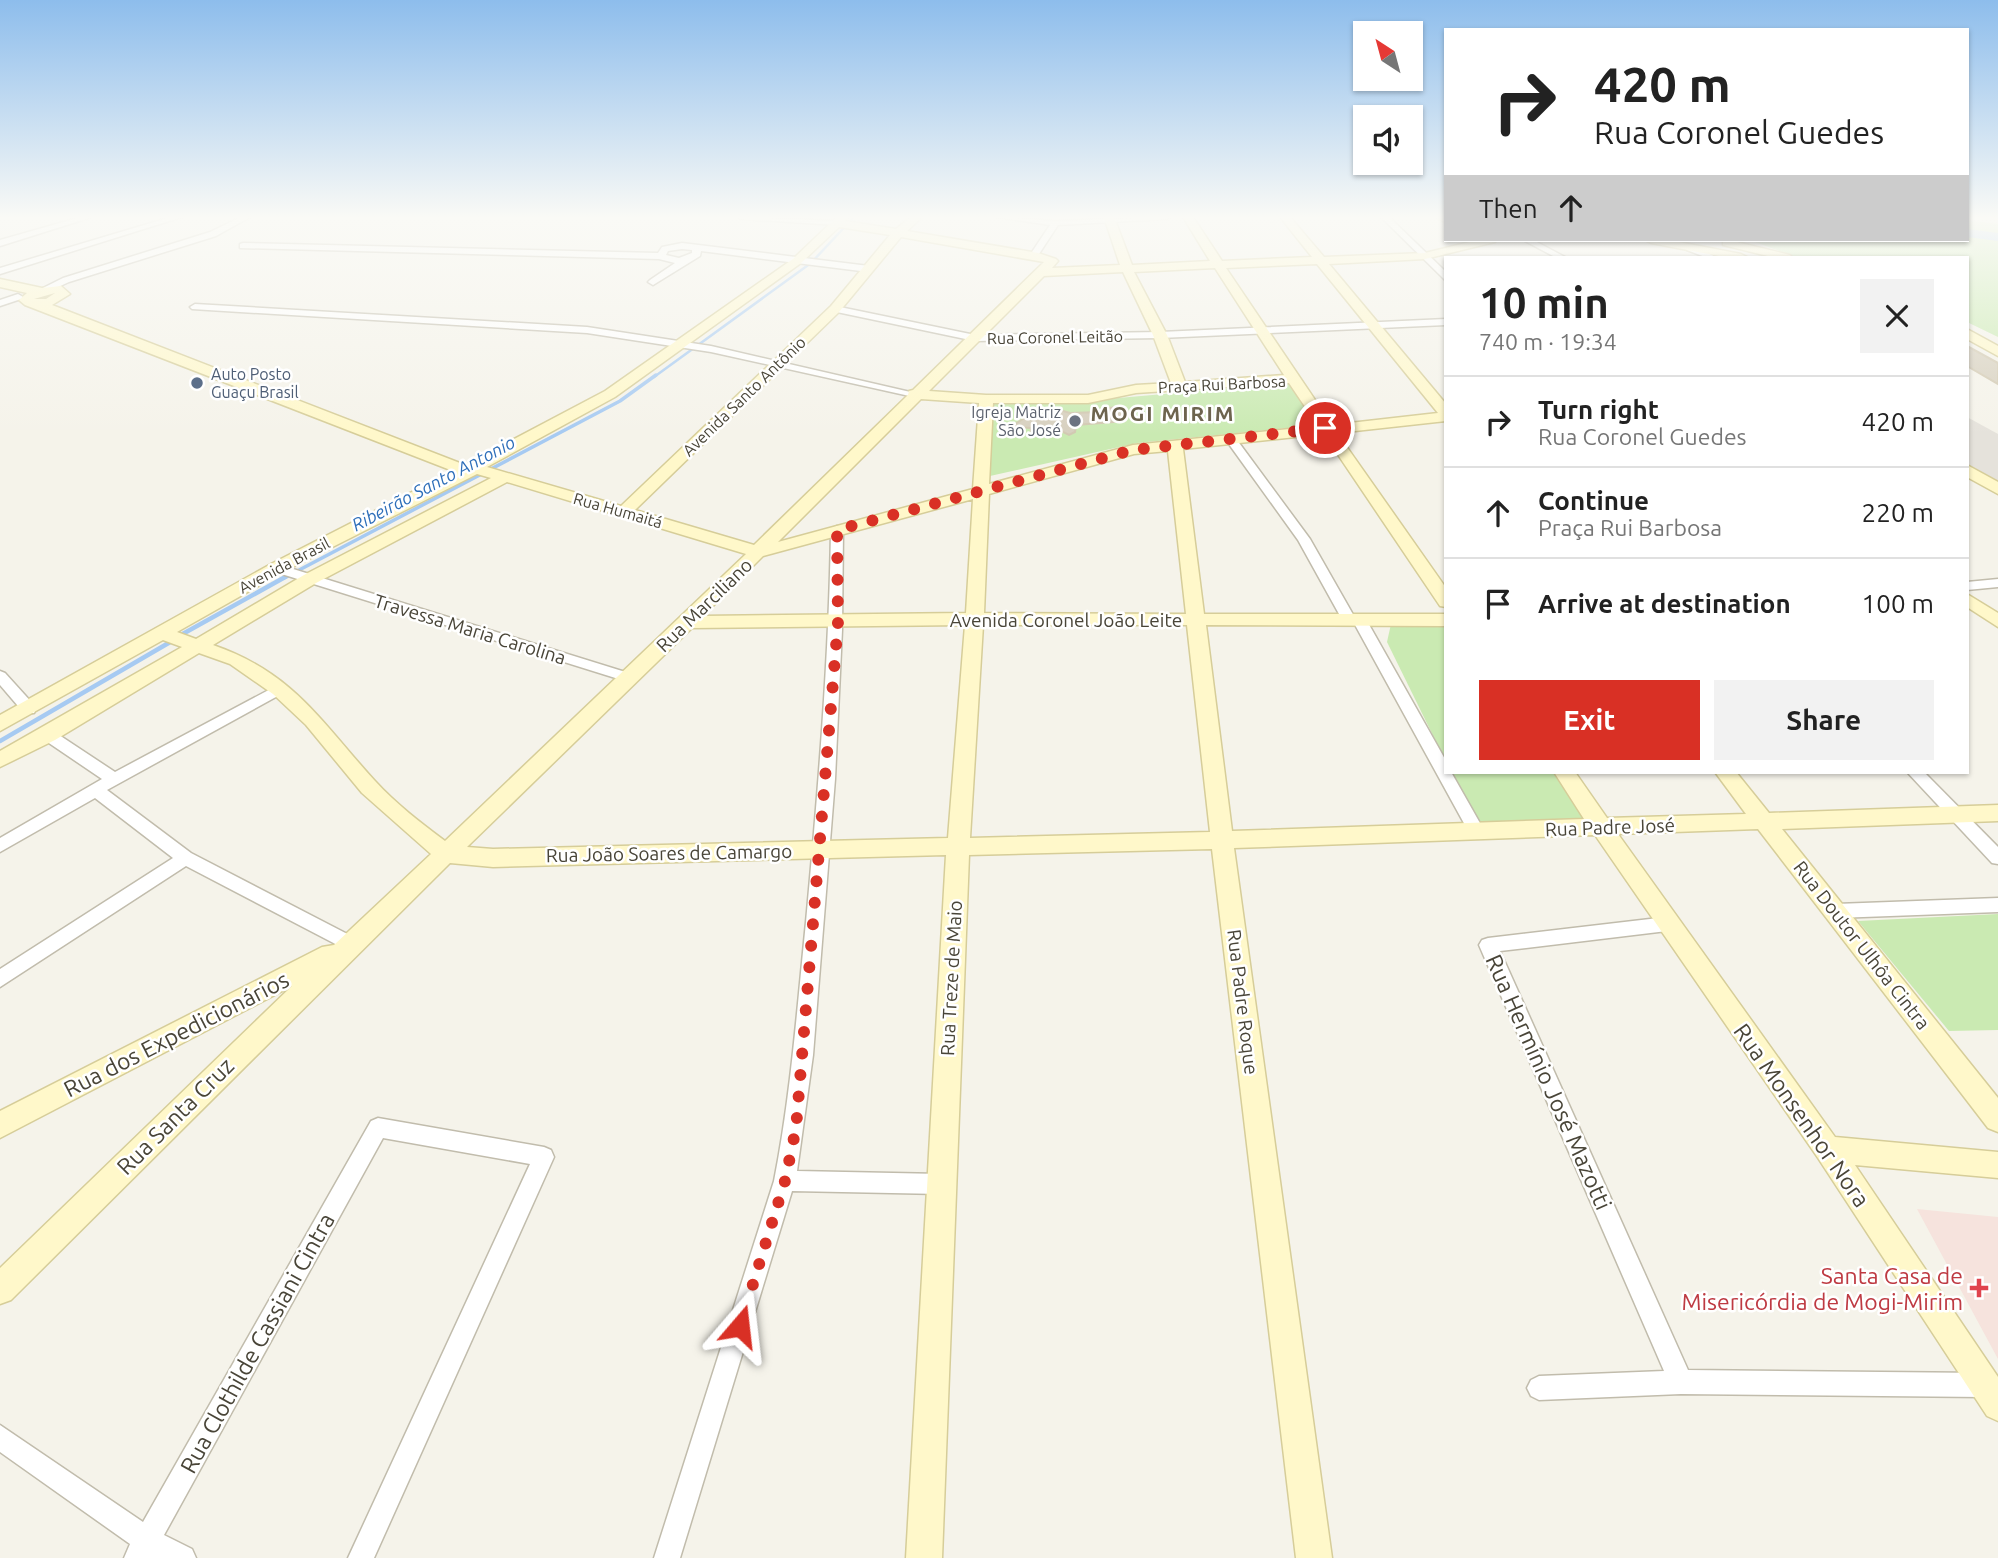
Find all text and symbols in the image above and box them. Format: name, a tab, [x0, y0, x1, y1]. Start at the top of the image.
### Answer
north arrow	[1353, 21, 1423, 91]
map controls	[1353, 21, 1423, 175]
icon: right	[1479, 56, 1570, 147]
text: 420 m	[1594, 56, 1731, 111]
button: sound	[1353, 105, 1423, 175]
text: Rua Coronel Guedes	[1594, 114, 1884, 150]
icon: ahead	[1552, 189, 1590, 227]
text: Then	[1479, 194, 1538, 223]
text: 10 min	[1479, 279, 1609, 326]
button: close	[1860, 279, 1934, 353]
street label: Rua Coronel Leitão	[987, 327, 1123, 347]
text: 740 m · 19:34	[1479, 329, 1617, 354]
street label: Avenida Santo Antônio	[679, 333, 809, 459]
place label: Auto Posto Guaçu Brasil	[211, 365, 299, 401]
street label: Praça Rui Barbosa	[1158, 372, 1286, 396]
marker: Auto Posto Guaçu Brasil	[189, 375, 205, 391]
text: Turn right	[1538, 395, 1659, 424]
pin	[1295, 398, 1355, 458]
district label: MOGI MIRIM	[1091, 401, 1235, 425]
place label: Igreja Matriz São José	[971, 403, 1061, 439]
icon: right	[1479, 403, 1517, 441]
text: 420 m	[1862, 407, 1934, 436]
icon: arrive	[1306, 409, 1344, 447]
marker: Igreja Matriz São José	[1067, 413, 1083, 429]
text: Rua Coronel Guedes	[1538, 424, 1747, 449]
water label: Ribeirão Santo Antonio	[348, 431, 518, 534]
text: Continue	[1538, 486, 1649, 515]
street label: Rua Humaitá	[571, 489, 665, 531]
icon: ahead	[1479, 494, 1517, 532]
text: 220 m	[1862, 498, 1934, 527]
text: Praça Rui Barbosa	[1538, 515, 1722, 540]
street label: Avenida Brasil	[235, 533, 333, 597]
street label: Rua Marciliano	[651, 554, 757, 656]
icon: arrive	[1479, 585, 1517, 623]
street label: Travessa Maria Carolina	[371, 589, 569, 669]
text: Arrive at destination	[1538, 589, 1791, 618]
text: 100 m	[1862, 589, 1934, 618]
street label: Avenida Coronel João Leite	[950, 609, 1182, 631]
button: Exit	[1479, 680, 1700, 760]
button: Share	[1714, 680, 1934, 760]
street label: Rua Padre José	[1545, 814, 1675, 840]
street label: Rua João Soares de Camargo	[546, 840, 792, 866]
street label: Rua Doutor Ulhôa Cintra	[1789, 856, 1935, 1034]
street label: Rua Treze de Maio	[936, 900, 966, 1056]
street label: Rua Padre Roque	[1223, 928, 1263, 1076]
street label: Rua Hermínio José Mazotti	[1481, 950, 1617, 1214]
street label: Rua dos Expedicionários	[59, 966, 293, 1102]
street label: Rua Monsenhor Nora	[1729, 1019, 1875, 1211]
street label: Rua Santa Cruz	[112, 1053, 238, 1179]
street label: Rua Clothilde Cassiani Cintra	[175, 1209, 339, 1477]
place label: Santa Casa de Misericórdia de Mogi-Mirim	[1681, 1263, 1963, 1314]
marker: Santa Casa de Misericórdia de Mogi-Mirim	[1969, 1278, 1989, 1298]
position arrow	[703, 1289, 777, 1363]

